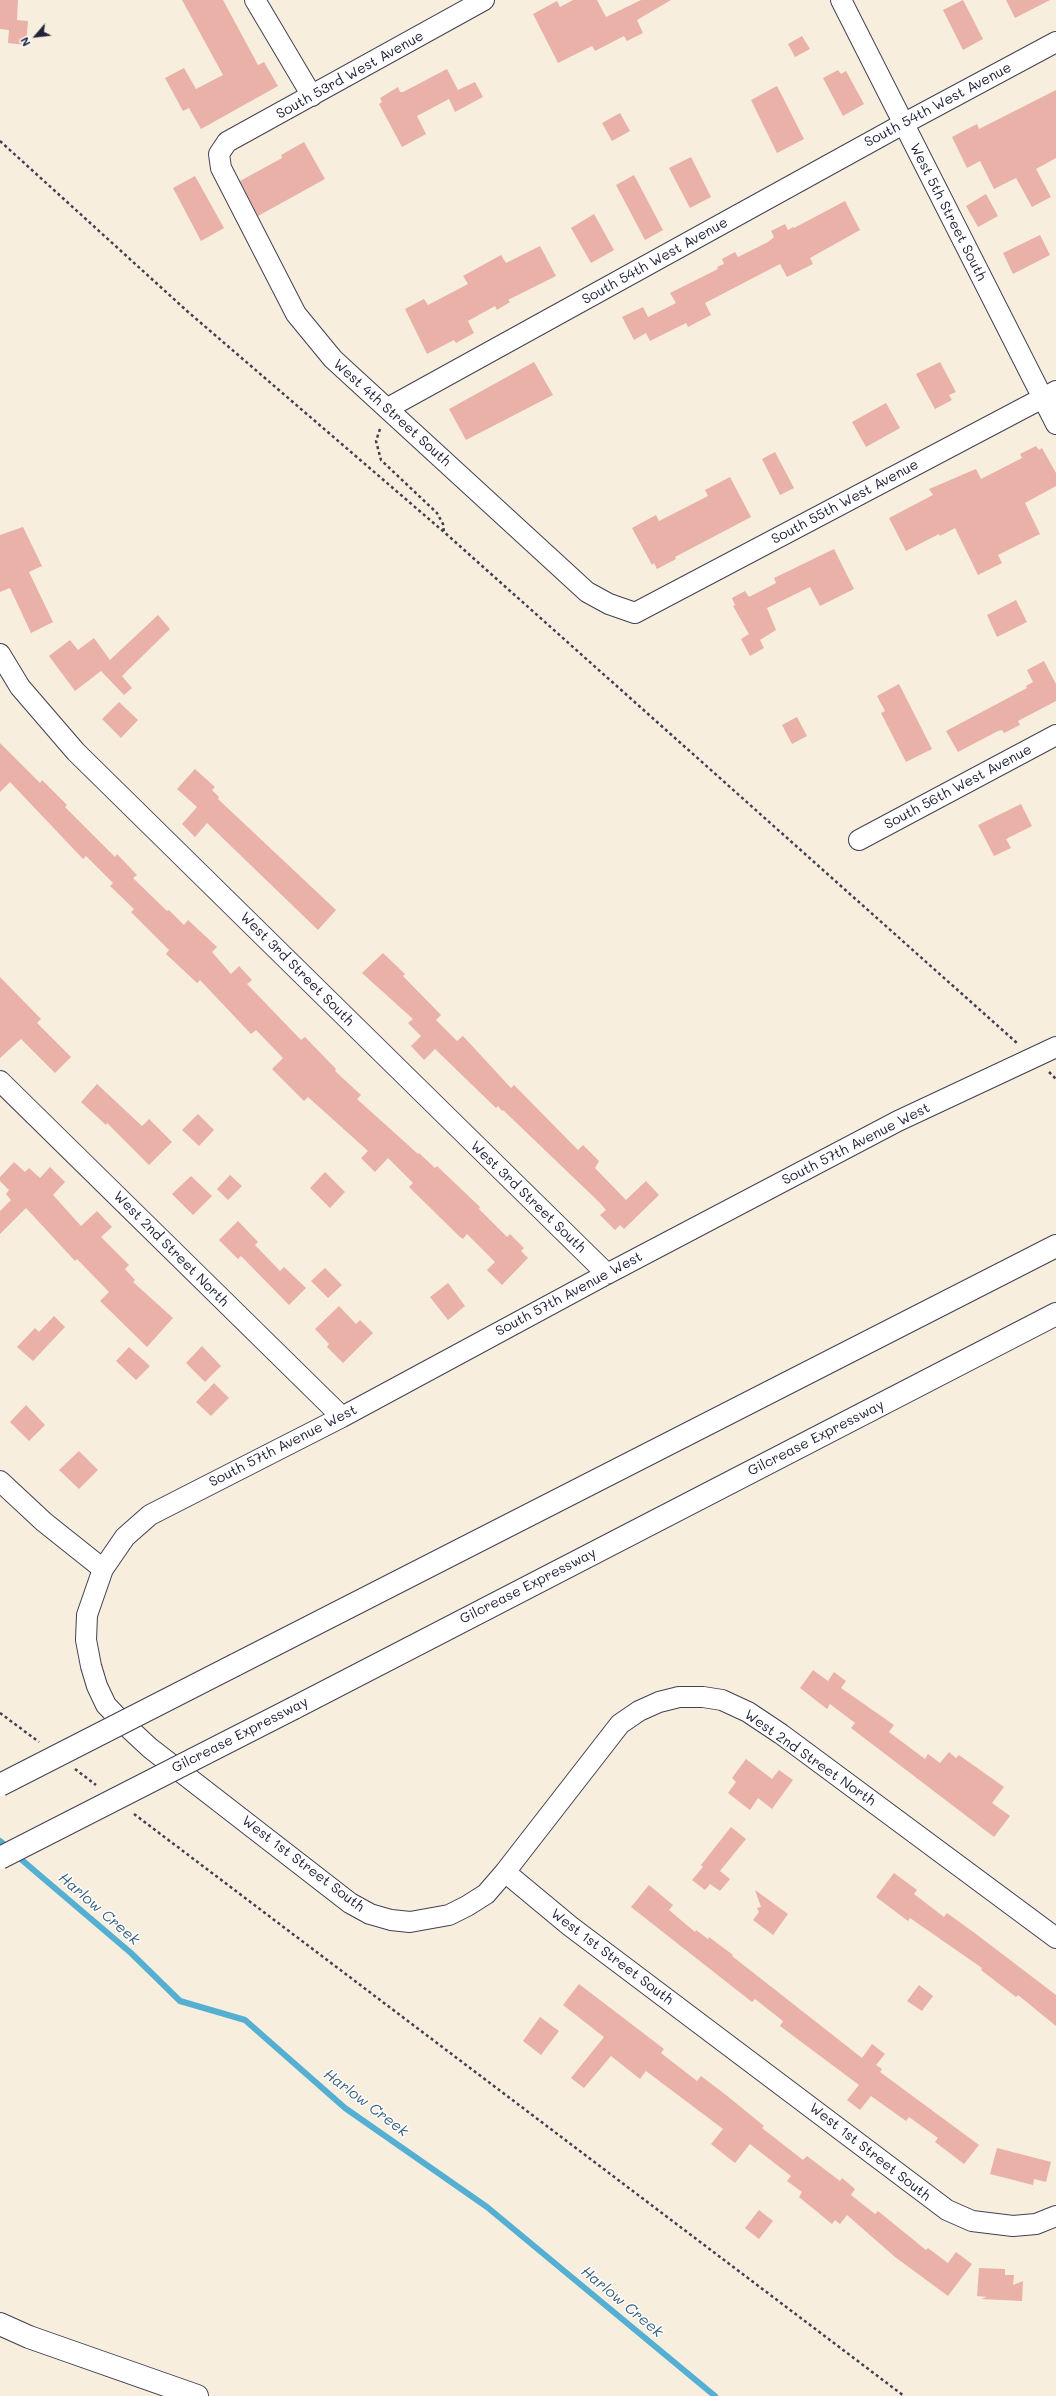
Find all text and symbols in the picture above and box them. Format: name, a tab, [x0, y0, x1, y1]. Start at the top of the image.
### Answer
north arrow	[16, 16, 56, 56]
street label: South 53rd West Avenue	[273, 27, 427, 123]
text: N	[16, 35, 34, 49]
street label: South 54th West Avenue	[862, 59, 1014, 151]
street label: West 5th Street South	[906, 140, 990, 284]
street label: South 54th West Avenue	[579, 214, 731, 308]
street label: West 4th Street South	[330, 356, 454, 470]
street label: South 55th West Avenue	[769, 456, 921, 548]
street label: South 56th West Avenue	[881, 741, 1035, 833]
street label: West 3rd Street South	[237, 909, 357, 1029]
street label: South 57th Avenue West	[779, 1099, 933, 1189]
street label: West 3rd Street South	[467, 1137, 589, 1257]
street label: West 2nd Street North	[110, 1188, 232, 1310]
street label: South 57th Avenue West	[493, 1248, 645, 1340]
street label: Gilcrease Expressway	[745, 1396, 887, 1480]
street label: South 57th Avenue West	[206, 1401, 360, 1491]
street label: Gilcrease Expressway	[457, 1544, 599, 1628]
street label: Gilcrease Expressway	[169, 1693, 311, 1777]
street label: West 2nd Street North	[741, 1706, 879, 1810]
street label: West 1st Street South	[238, 1812, 368, 1916]
water label: Harlow Creek	[55, 1869, 143, 1949]
street label: West 1st Street South	[547, 1905, 677, 2009]
water label: Harlow Creek	[320, 2065, 412, 2141]
street label: West 1st Street South	[806, 2100, 934, 2204]
water label: Harlow Creek	[577, 2263, 667, 2341]

